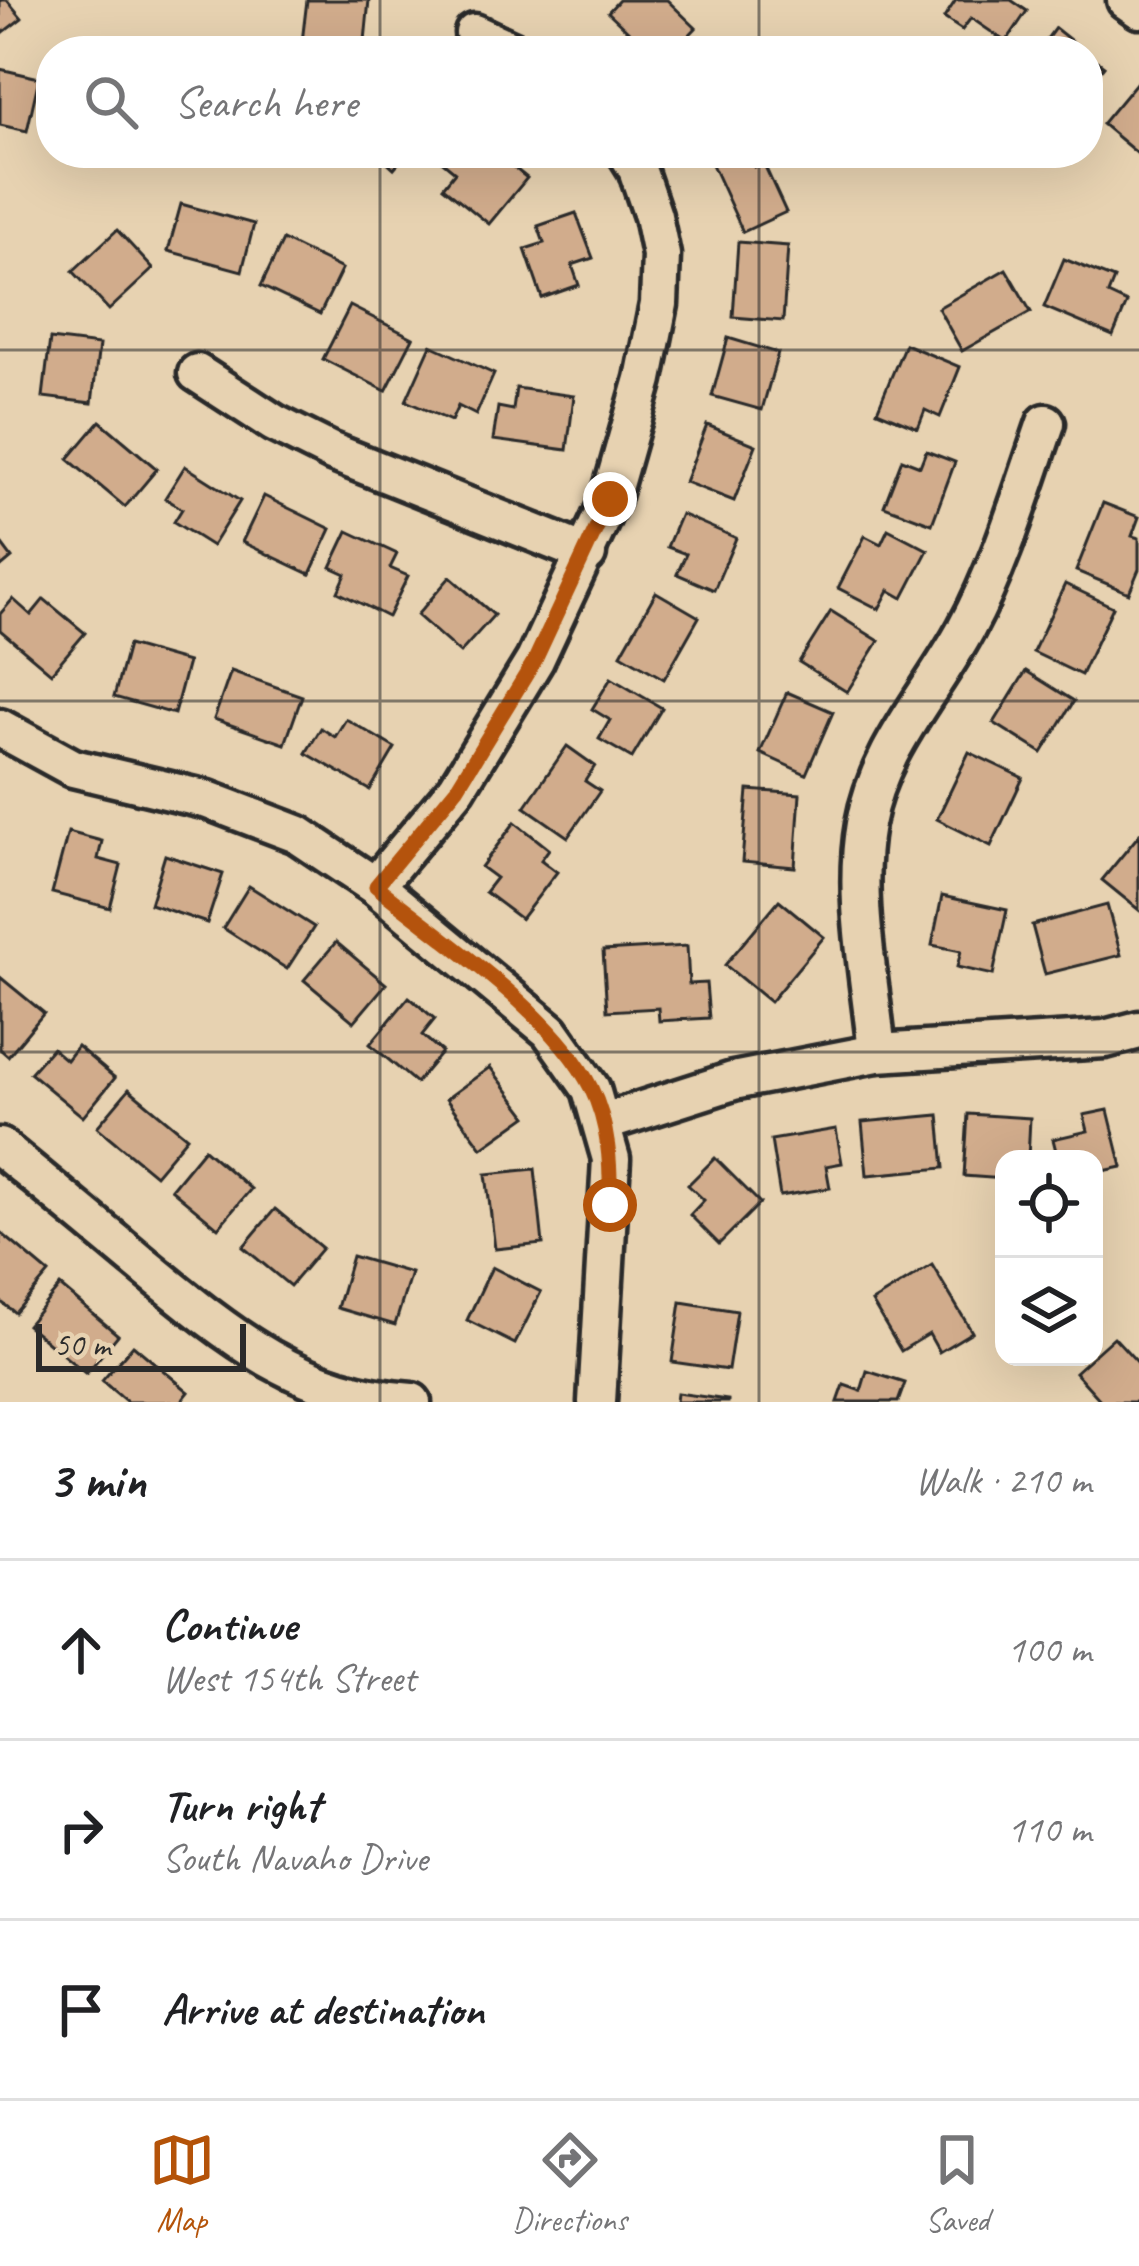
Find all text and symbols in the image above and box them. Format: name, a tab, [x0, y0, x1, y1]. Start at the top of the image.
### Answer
search box	[36, 36, 1103, 168]
icon: search	[78, 69, 144, 135]
text: Search here	[174, 74, 357, 131]
route end	[583, 472, 637, 526]
map controls	[995, 1150, 1103, 1366]
button: locate	[995, 1150, 1103, 1258]
route start	[583, 1178, 637, 1232]
button: layers	[995, 1258, 1103, 1366]
scale bar	[36, 1318, 246, 1371]
text: 50 m	[54, 1324, 110, 1366]
text: 3 min	[48, 1448, 146, 1512]
text: Walk · 210 m	[915, 1456, 1091, 1505]
text: Continue	[162, 1597, 296, 1654]
icon: ahead	[48, 1617, 114, 1683]
text: 100 m	[1007, 1625, 1091, 1674]
text: West 154th Street	[162, 1654, 416, 1703]
text: Turn right	[162, 1777, 320, 1834]
icon: right	[48, 1797, 114, 1863]
text: 110 m	[1007, 1805, 1091, 1854]
text: South Navaho Drive	[162, 1834, 428, 1883]
icon: arrive	[48, 1977, 114, 2043]
text: Arrive at destination	[162, 1981, 484, 2038]
tab: Map	[149, 2127, 215, 2241]
tab: Directions	[512, 2127, 627, 2241]
tab: Saved	[924, 2127, 990, 2241]

